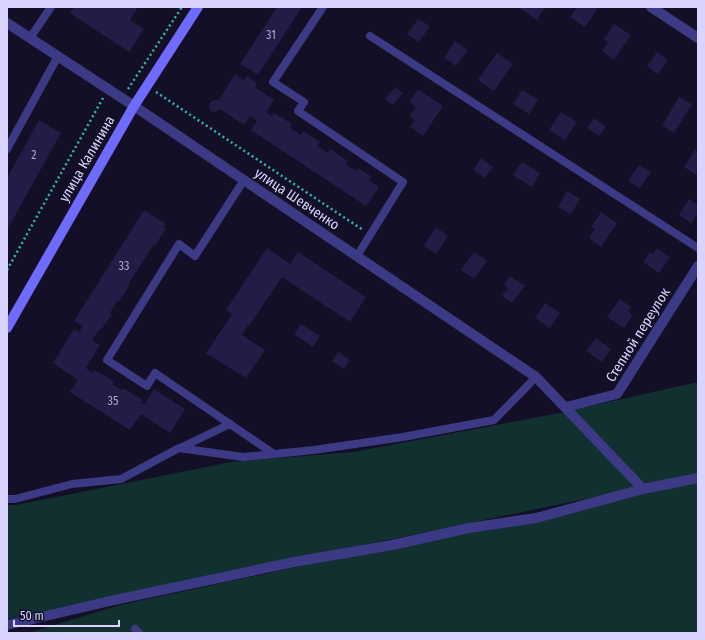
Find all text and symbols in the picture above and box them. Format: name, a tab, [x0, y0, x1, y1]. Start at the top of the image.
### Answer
house number: 31	[266, 28, 276, 42]
street label: улица Калинина	[55, 113, 119, 205]
house number: 2	[31, 148, 37, 162]
street label: улица Шевченко	[251, 164, 343, 234]
house number: 33	[119, 259, 129, 273]
street label: Степной переулок	[602, 285, 674, 385]
house number: 35	[108, 394, 119, 408]
scale bar	[14, 602, 119, 628]
text: 50 m	[20, 609, 44, 623]

